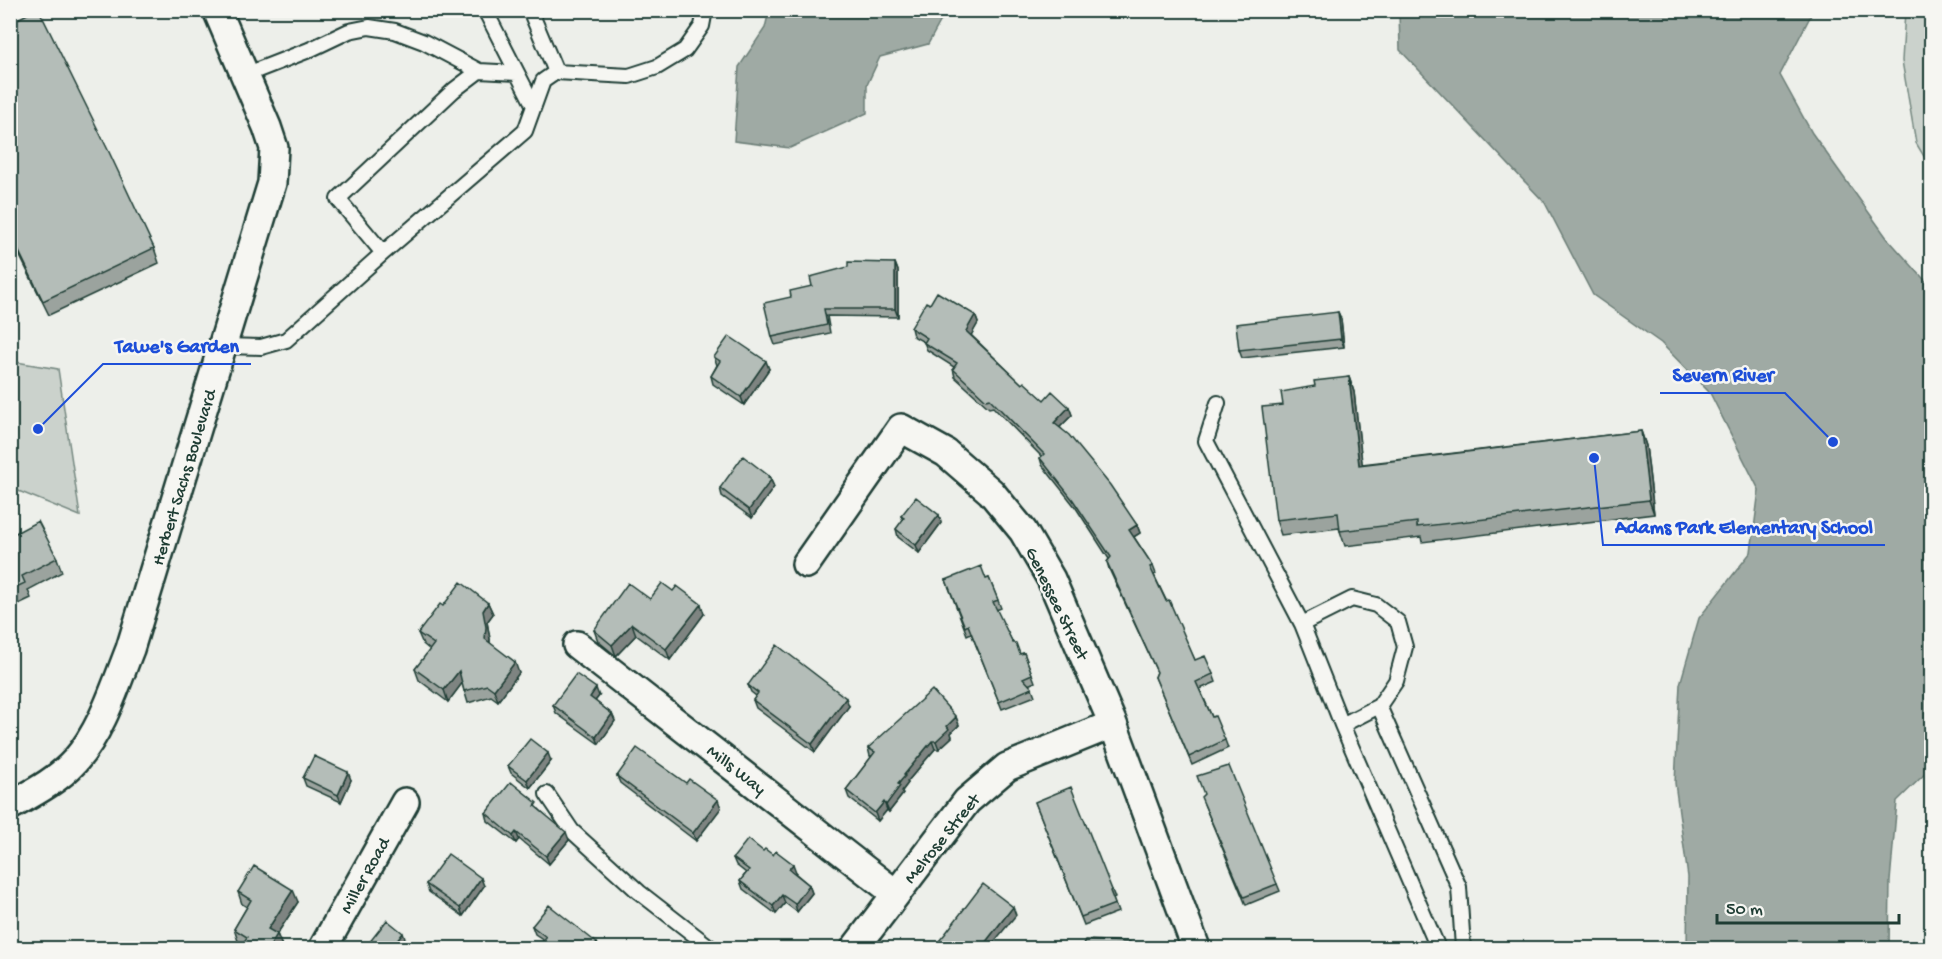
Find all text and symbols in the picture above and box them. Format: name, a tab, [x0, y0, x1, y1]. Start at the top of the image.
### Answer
callout: Tawe's Garden	[103, 326, 251, 364]
text: Tawe's Garden	[113, 337, 240, 360]
callout: Severn River	[1660, 355, 1785, 393]
text: Severn River	[1672, 366, 1775, 389]
street label: Herbert Sachs Boulevard	[149, 386, 223, 568]
callout: Adams Park Elementary School	[1603, 507, 1885, 545]
text: Adams Park Elementary School	[1614, 518, 1874, 541]
street label: Genessee Street	[1019, 544, 1093, 665]
street label: Mills Way	[702, 741, 769, 801]
street label: Melrose Street	[900, 789, 987, 889]
street label: Miller Road	[337, 833, 396, 918]
scale bar	[1717, 887, 1898, 925]
text: 50 m	[1726, 900, 1763, 921]

